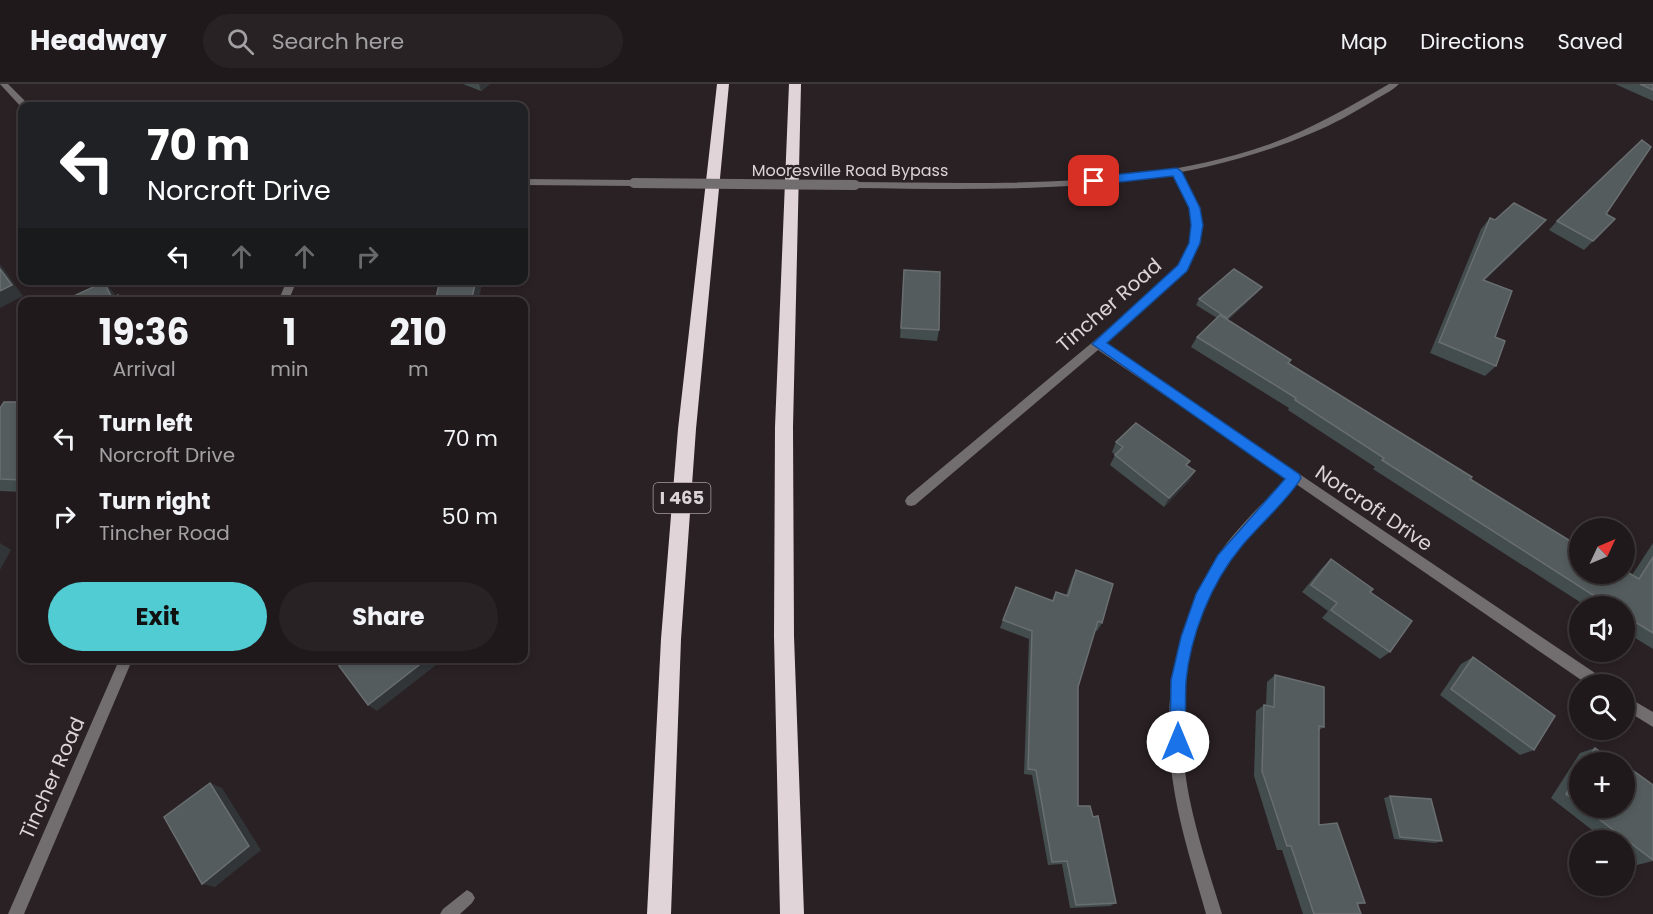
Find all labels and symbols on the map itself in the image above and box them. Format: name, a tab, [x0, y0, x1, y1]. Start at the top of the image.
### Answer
pin	[1068, 155, 1119, 206]
street label: Mooresville Road Bypass	[752, 159, 948, 182]
street label: Tincher Road	[1050, 252, 1168, 358]
street label: Norcroft Drive	[1310, 458, 1438, 558]
road number: I 465	[654, 483, 710, 513]
north arrow	[1569, 518, 1635, 584]
position arrow	[1146, 710, 1210, 774]
street label: Tincher Road	[13, 713, 91, 843]

